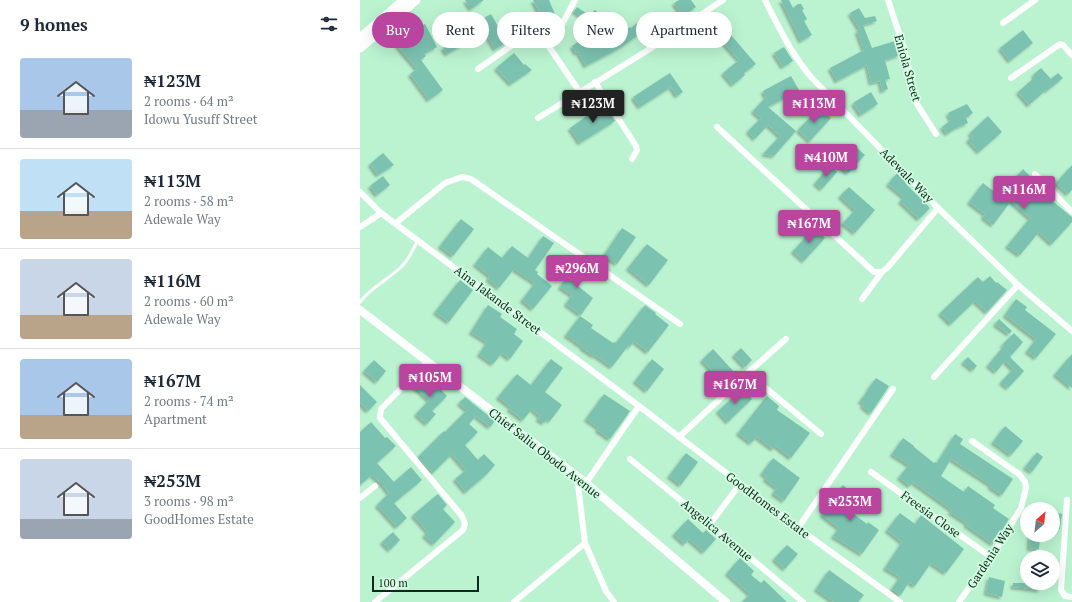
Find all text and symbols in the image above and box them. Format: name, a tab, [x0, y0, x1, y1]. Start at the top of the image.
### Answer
chip: Buy	[372, 12, 424, 48]
chip: Rent	[432, 12, 489, 48]
chip: Filters	[497, 12, 565, 48]
chip: New	[573, 12, 628, 48]
chip: Apartment	[636, 12, 732, 48]
text: 9 homes	[20, 13, 88, 36]
icon: filters	[318, 13, 340, 35]
street label: Eniola Street	[891, 33, 925, 104]
text: ₦123M	[144, 69, 201, 92]
icon: home	[52, 74, 100, 122]
pin: ₦123M	[565, 90, 621, 124]
pin: ₦113M	[786, 90, 842, 124]
text: 2 rooms · 64 m²	[144, 92, 234, 110]
text: ₦123M	[571, 94, 615, 112]
text: ₦113M	[792, 94, 836, 112]
text: Idowu Yusuff Street	[144, 110, 258, 128]
pin: ₦410M	[798, 144, 854, 178]
street label: Adewale Way	[877, 144, 938, 206]
text: ₦410M	[804, 148, 848, 166]
text: ₦113M	[144, 169, 201, 192]
icon: home	[52, 175, 100, 223]
pin: ₦116M	[996, 176, 1052, 210]
text: ₦116M	[1002, 180, 1046, 198]
text: 2 rooms · 58 m²	[144, 192, 234, 210]
text: Adewale Way	[144, 210, 221, 228]
pin: ₦167M	[781, 210, 837, 244]
text: ₦167M	[787, 214, 831, 232]
pin: ₦296M	[549, 255, 605, 289]
text: ₦296M	[555, 259, 599, 277]
street label: Aina Jakande Street	[452, 262, 545, 338]
text: ₦116M	[144, 269, 201, 292]
icon: home	[52, 275, 100, 323]
text: 2 rooms · 60 m²	[144, 292, 234, 310]
text: Adewale Way	[144, 310, 221, 328]
pin: ₦105M	[402, 364, 458, 398]
text: ₦105M	[408, 368, 452, 386]
text: ₦167M	[144, 369, 201, 392]
pin: ₦167M	[707, 371, 763, 405]
icon: home	[52, 375, 100, 423]
text: ₦167M	[713, 375, 757, 393]
text: 2 rooms · 74 m²	[144, 392, 234, 410]
street label: Chief Saliu Obodo Avenue	[486, 405, 604, 501]
text: Apartment	[144, 410, 207, 428]
text: ₦253M	[144, 469, 201, 492]
street label: GoodHomes Estate	[723, 469, 813, 541]
icon: home	[52, 475, 100, 523]
street label: Freesia Close	[898, 487, 964, 541]
pin: ₦253M	[822, 488, 878, 522]
text: 3 rooms · 98 m²	[144, 492, 234, 510]
text: ₦253M	[828, 492, 872, 510]
street label: Angelica Avenue	[678, 496, 756, 564]
north arrow	[1020, 502, 1060, 542]
map controls	[1020, 502, 1060, 590]
text: GoodHomes Estate	[144, 510, 254, 528]
street label: Gardenia Way	[964, 520, 1017, 591]
button: layers	[1020, 550, 1060, 590]
scale bar	[372, 574, 479, 593]
text: 100 m	[378, 576, 408, 590]

